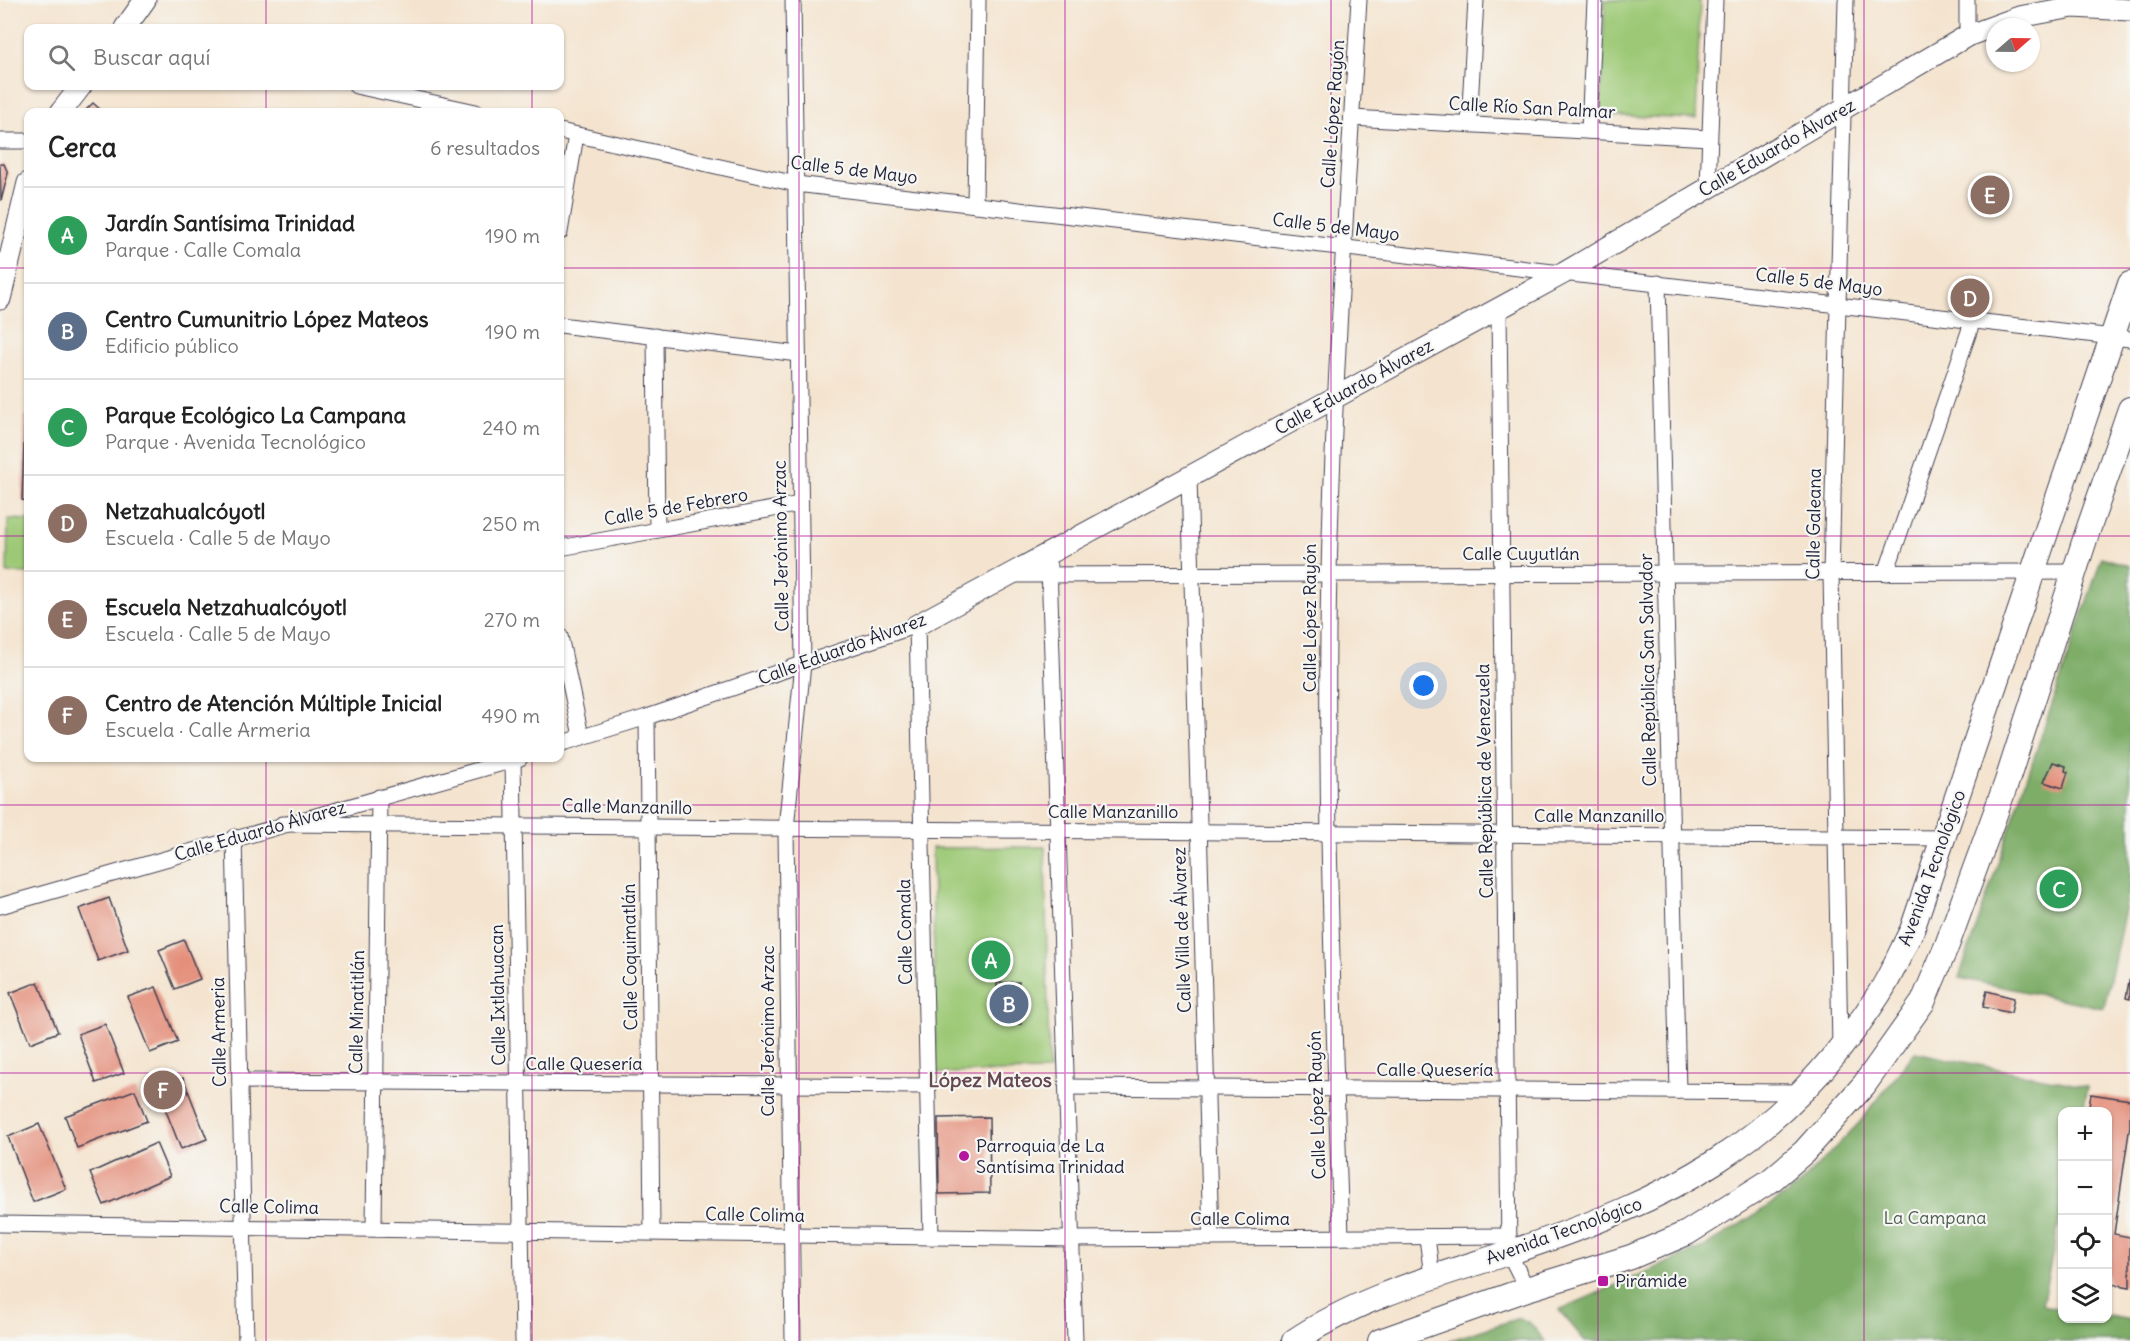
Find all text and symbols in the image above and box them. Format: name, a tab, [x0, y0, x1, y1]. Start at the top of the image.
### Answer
north arrow	[1986, 18, 2040, 72]
search box	[24, 24, 564, 90]
street label: Calle López Rayón	[1316, 39, 1349, 189]
icon: search	[45, 41, 78, 74]
text: Buscar aquí	[93, 43, 210, 71]
street label: Calle Río San Palmar	[1448, 92, 1617, 123]
street label: Calle Eduardo Álvarez	[1694, 93, 1860, 202]
text: Cerca	[48, 131, 117, 164]
text: 6 resultados	[430, 135, 540, 160]
street label: Calle 5 de Mayo	[789, 150, 919, 189]
pin: E	[1970, 172, 2010, 218]
street label: Calle 5 de Mayo	[1271, 207, 1401, 246]
text: Jardín Santísima Trinidad	[105, 209, 355, 237]
text: A	[61, 223, 74, 248]
text: 190 m	[485, 223, 540, 248]
text: Parque · Calle Comala	[105, 237, 301, 262]
street label: Calle 5 de Mayo	[1754, 262, 1884, 301]
pin: D	[1950, 276, 1990, 320]
text: Centro Cumunitrio López Mateos	[105, 305, 429, 333]
text: B	[61, 319, 74, 344]
text: 190 m	[485, 319, 540, 344]
text: Edificio público	[105, 333, 239, 358]
street label: Calle Eduardo Álvarez	[1271, 333, 1437, 440]
text: Parque Ecológico La Campana	[105, 401, 406, 429]
text: C	[61, 415, 74, 440]
text: 240 m	[482, 415, 540, 440]
text: Parque · Avenida Tecnológico	[105, 429, 366, 454]
street label: Calle Jerónimo Arzac	[768, 460, 793, 632]
street label: Calle Galeana	[1801, 468, 1826, 580]
street label: Calle 5 de Febrero	[602, 483, 750, 530]
text: Netzahualcóyotl	[105, 497, 265, 525]
text: D	[60, 511, 75, 536]
text: 250 m	[482, 511, 540, 536]
text: Escuela · Calle 5 de Mayo	[105, 525, 331, 550]
street label: Calle Cuyutlán	[1462, 542, 1580, 565]
street label: Calle López Rayón	[1298, 544, 1321, 692]
street label: Calle República San Salvador	[1634, 552, 1661, 787]
text: Escuela Netzahualcóyotl	[105, 593, 347, 621]
text: E	[62, 607, 73, 632]
text: 270 m	[484, 607, 540, 632]
street label: Calle Eduardo Álvarez	[755, 607, 929, 690]
text: Escuela · Calle 5 de Mayo	[105, 621, 331, 646]
street label: Calle República de Venezuela	[1471, 663, 1498, 899]
your location	[1409, 671, 1438, 700]
text: Centro de Atención Múltiple Inicial	[105, 689, 442, 717]
text: F	[62, 703, 73, 728]
text: 490 m	[481, 703, 540, 728]
text: Escuela · Calle Armeria	[105, 717, 311, 742]
street label: Avenida Tecnológico	[1893, 787, 1970, 949]
street label: Calle Manzanillo	[562, 794, 692, 819]
street label: Calle Eduardo Álvarez	[171, 795, 349, 866]
street label: Calle Manzanillo	[1048, 800, 1178, 823]
street label: Calle Manzanillo	[1534, 804, 1664, 827]
street label: Calle Villa de Álvarez	[1167, 846, 1196, 1013]
pin: C	[2040, 866, 2078, 912]
street label: Calle Comala	[892, 879, 917, 985]
street label: Calle Coquimatlán	[617, 883, 642, 1031]
street label: Calle Ixtlahuacan	[485, 924, 510, 1066]
pin: A	[972, 938, 1010, 982]
street label: Calle Jerónimo Arzac	[756, 945, 779, 1117]
street label: Calle Minatitlán	[344, 950, 369, 1074]
street label: Calle Armeria	[206, 977, 231, 1087]
pin: B	[990, 982, 1028, 1026]
street label: Calle López Rayón	[1302, 1030, 1331, 1180]
street label: Calle Quesería	[525, 1052, 643, 1075]
street label: Calle Quesería	[1376, 1058, 1494, 1081]
district label: López Mateos	[928, 1067, 1052, 1092]
pin: F	[144, 1068, 182, 1112]
map controls	[2058, 1107, 2112, 1323]
button: +	[2058, 1107, 2112, 1161]
place label: Parroquia de La Santísima Trinidad	[976, 1134, 1125, 1178]
marker: Parroquia de La Santísima Trinidad	[957, 1149, 971, 1163]
button: −	[2058, 1161, 2112, 1215]
street label: Avenida Tecnológico	[1483, 1192, 1645, 1269]
street label: Calle Colima	[219, 1194, 319, 1219]
street label: Calle Colima	[705, 1202, 805, 1227]
park label: La Campana	[1883, 1206, 1987, 1229]
street label: Calle Colima	[1190, 1207, 1290, 1230]
button: locate	[2058, 1215, 2112, 1269]
place label: Pirámide	[1615, 1269, 1687, 1292]
button: layers	[2058, 1269, 2112, 1323]
marker: Pirámide	[1596, 1274, 1610, 1288]

